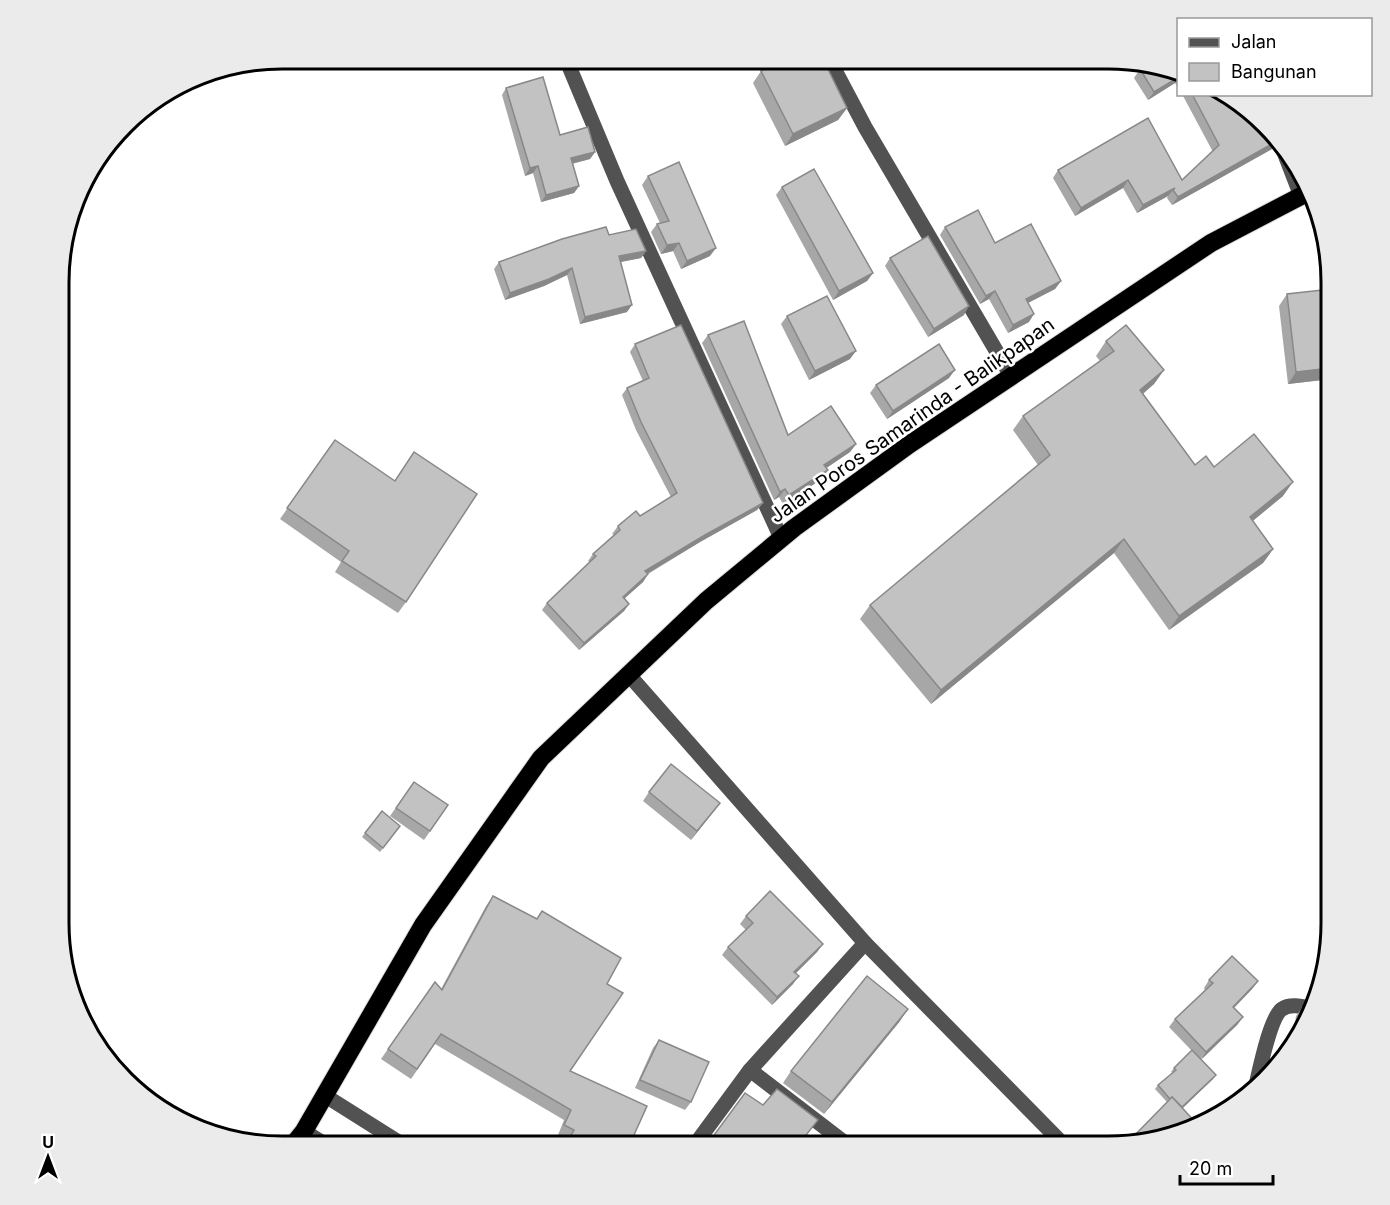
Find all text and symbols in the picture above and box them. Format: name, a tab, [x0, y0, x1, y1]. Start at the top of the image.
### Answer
legend	[1177, 18, 1372, 96]
text: Jalan	[1231, 31, 1276, 52]
text: Bangunan	[1231, 61, 1317, 82]
street label: Jalan Poros Samarinda - Balikpapan	[765, 312, 1059, 528]
north arrow	[18, 1127, 78, 1187]
text: U	[42, 1132, 54, 1152]
scale bar	[1180, 1148, 1273, 1186]
text: 20 m	[1189, 1158, 1232, 1179]

